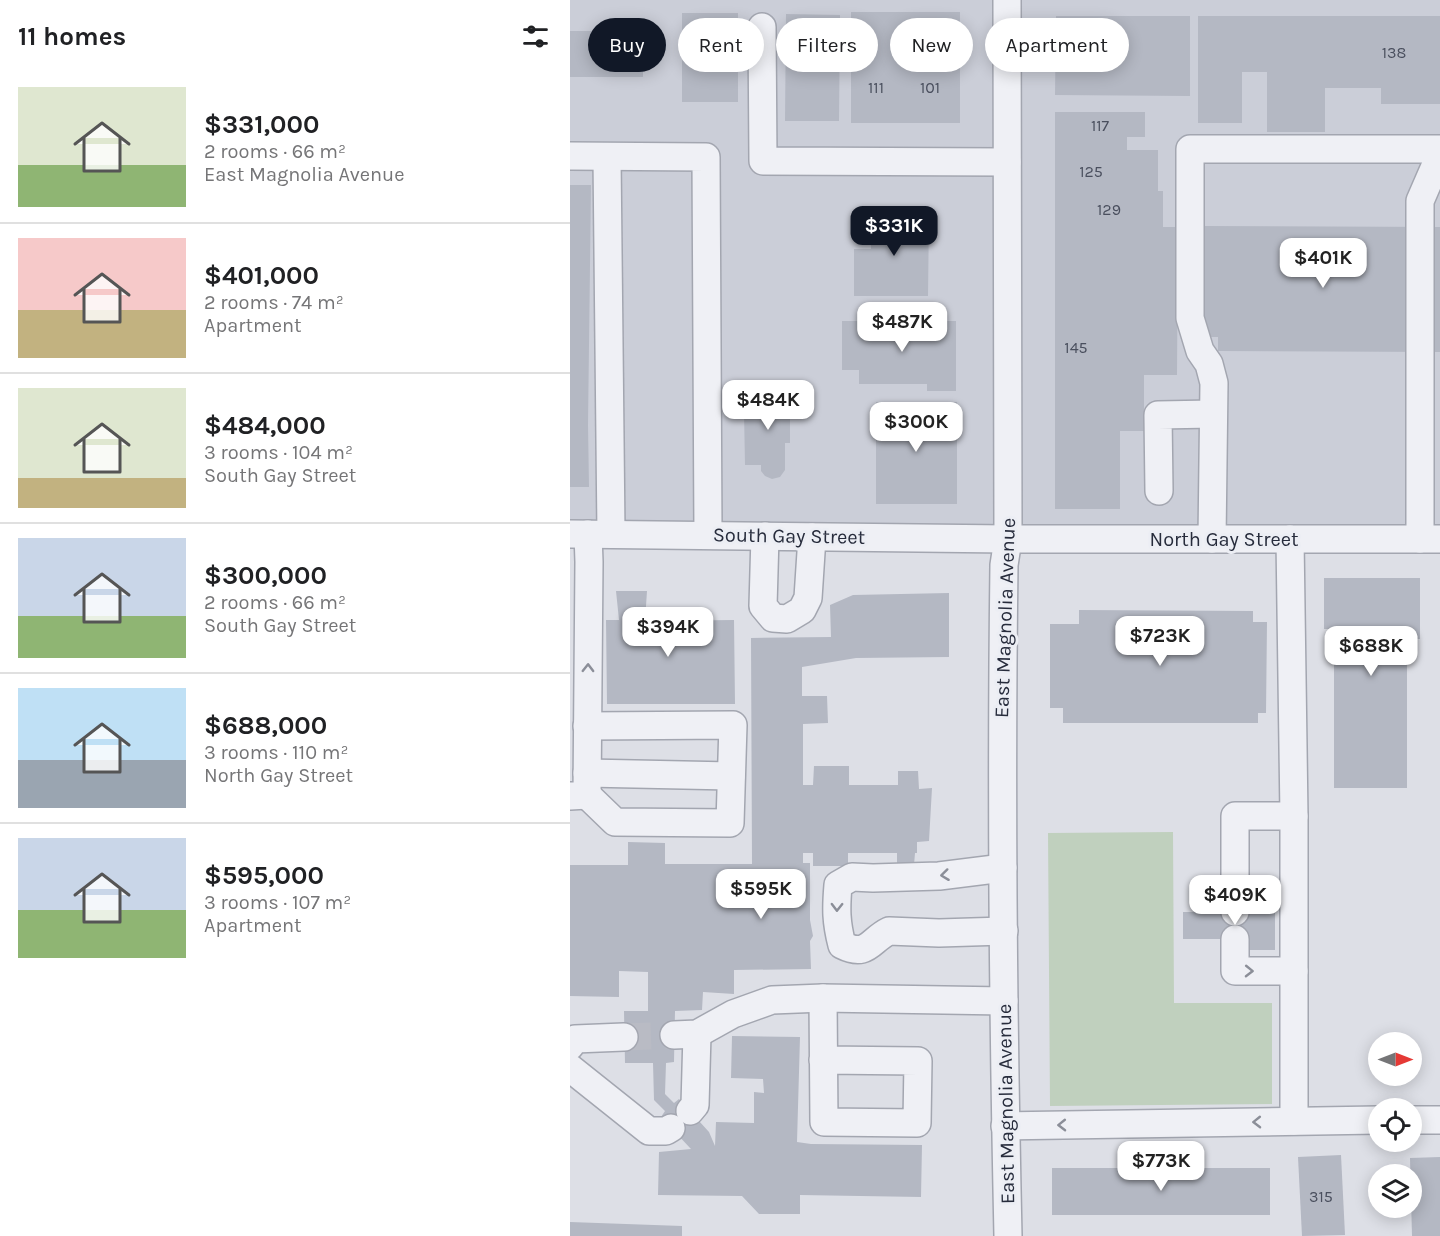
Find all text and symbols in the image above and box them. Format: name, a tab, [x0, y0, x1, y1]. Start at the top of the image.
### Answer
chip: Buy	[588, 18, 666, 72]
chip: Rent	[678, 18, 764, 72]
chip: Filters	[776, 18, 878, 72]
chip: New	[890, 18, 973, 72]
chip: Apartment	[985, 18, 1129, 72]
icon: filters	[519, 20, 552, 53]
text: 11 homes	[18, 21, 126, 52]
house number: 138	[1382, 43, 1406, 62]
house number: 111	[868, 78, 884, 97]
house number: 101	[920, 78, 940, 97]
text: $331,000	[204, 109, 319, 140]
icon: home	[66, 111, 138, 183]
house number: 117	[1091, 116, 1110, 135]
text: 2 rooms · 66 m²	[204, 140, 346, 163]
house number: 125	[1079, 162, 1103, 181]
text: East Magnolia Avenue	[204, 163, 404, 186]
house number: 129	[1097, 200, 1121, 219]
pin: $331K	[852, 206, 936, 257]
text: $331K	[865, 214, 923, 237]
pin: $401K	[1281, 238, 1365, 289]
text: $401K	[1294, 246, 1352, 269]
text: $401,000	[204, 260, 319, 291]
icon: home	[66, 262, 138, 334]
text: 2 rooms · 74 m²	[204, 291, 344, 314]
pin: $487K	[860, 302, 944, 353]
text: $487K	[871, 310, 933, 333]
text: Apartment	[204, 314, 302, 337]
house number: 145	[1064, 338, 1088, 357]
pin: $484K	[726, 380, 810, 431]
text: $484K	[736, 388, 800, 411]
pin: $300K	[874, 402, 958, 453]
text: $484,000	[204, 410, 326, 441]
text: $300K	[884, 410, 948, 433]
icon: home	[66, 412, 138, 484]
text: 3 rooms · 104 m²	[204, 441, 353, 464]
text: South Gay Street	[204, 464, 356, 487]
street label: East Magnolia Avenue	[990, 517, 1020, 719]
street label: South Gay Street	[713, 523, 866, 549]
street label: North Gay Street	[1149, 528, 1299, 551]
text: $300,000	[204, 560, 327, 591]
icon: home	[66, 562, 138, 634]
text: 2 rooms · 66 m²	[204, 591, 346, 614]
pin: $394K	[626, 607, 710, 658]
text: South Gay Street	[204, 614, 356, 637]
text: $394K	[636, 615, 700, 638]
pin: $723K	[1118, 616, 1202, 667]
text: $723K	[1129, 624, 1191, 647]
pin: $688K	[1329, 626, 1413, 677]
text: $688K	[1339, 634, 1403, 657]
one-way arrow	[582, 663, 594, 672]
text: $688,000	[204, 710, 327, 741]
icon: home	[66, 712, 138, 784]
text: 3 rooms · 110 m²	[204, 741, 349, 764]
text: North Gay Street	[204, 764, 353, 787]
text: $595,000	[204, 860, 324, 891]
icon: home	[66, 862, 138, 934]
one-way arrow	[940, 868, 949, 880]
pin: $595K	[719, 869, 803, 920]
pin: $409K	[1193, 875, 1277, 926]
text: $595K	[730, 877, 792, 900]
text: $409K	[1203, 883, 1267, 906]
text: 3 rooms · 107 m²	[204, 891, 351, 914]
one-way arrow	[831, 902, 843, 911]
text: Apartment	[204, 914, 302, 937]
one-way arrow	[1244, 965, 1253, 977]
street label: East Magnolia Avenue	[993, 1004, 1019, 1204]
north arrow	[1368, 1032, 1422, 1086]
map controls	[1368, 1032, 1422, 1218]
button: locate	[1368, 1098, 1422, 1152]
one-way arrow	[1253, 1116, 1262, 1128]
one-way arrow	[1058, 1119, 1067, 1132]
pin: $773K	[1119, 1141, 1203, 1192]
text: $773K	[1131, 1149, 1191, 1172]
button: layers	[1368, 1164, 1422, 1218]
house number: 315	[1309, 1187, 1333, 1206]

